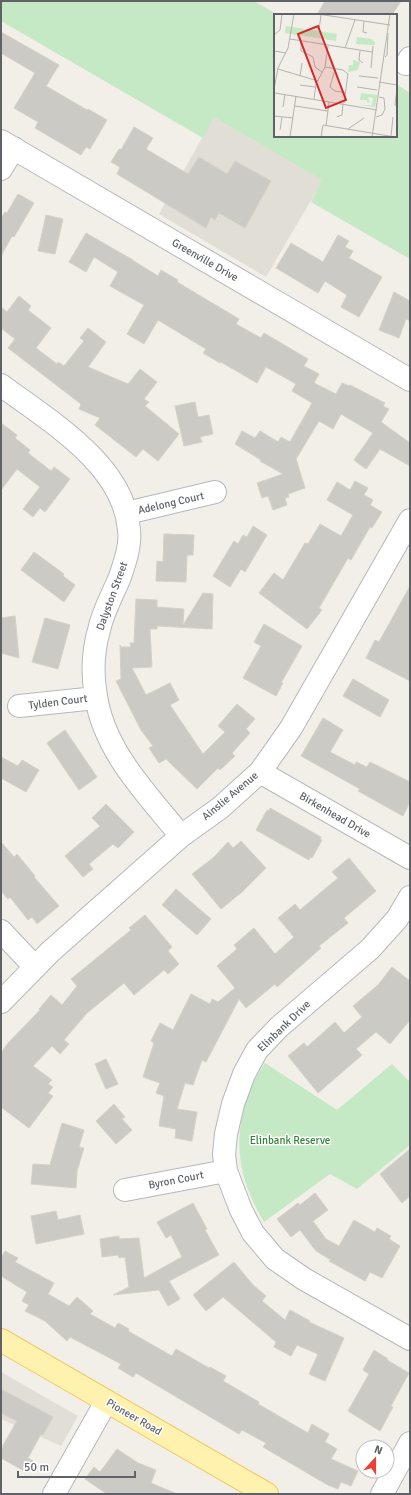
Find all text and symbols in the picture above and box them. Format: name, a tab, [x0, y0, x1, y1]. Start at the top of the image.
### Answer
inset map	[274, 14, 397, 137]
street label: Greenville Drive	[170, 236, 240, 284]
street label: Adelong Court	[137, 489, 205, 517]
street label: Dalyston Street	[94, 560, 131, 632]
street label: Tylden Court	[28, 692, 88, 712]
street label: Ainslie Avenue	[199, 769, 261, 823]
street label: Birkenhead Drive	[297, 789, 373, 841]
street label: Elinbank Drive	[255, 998, 313, 1054]
park label: Elinbank Reserve	[250, 1134, 330, 1147]
street label: Byron Court	[147, 1168, 205, 1192]
street label: Pioneer Road	[104, 1396, 164, 1438]
north arrow	[355, 1439, 395, 1479]
text: N	[373, 1443, 384, 1458]
scale bar	[18, 1453, 135, 1479]
text: 50 m	[24, 1460, 49, 1475]

